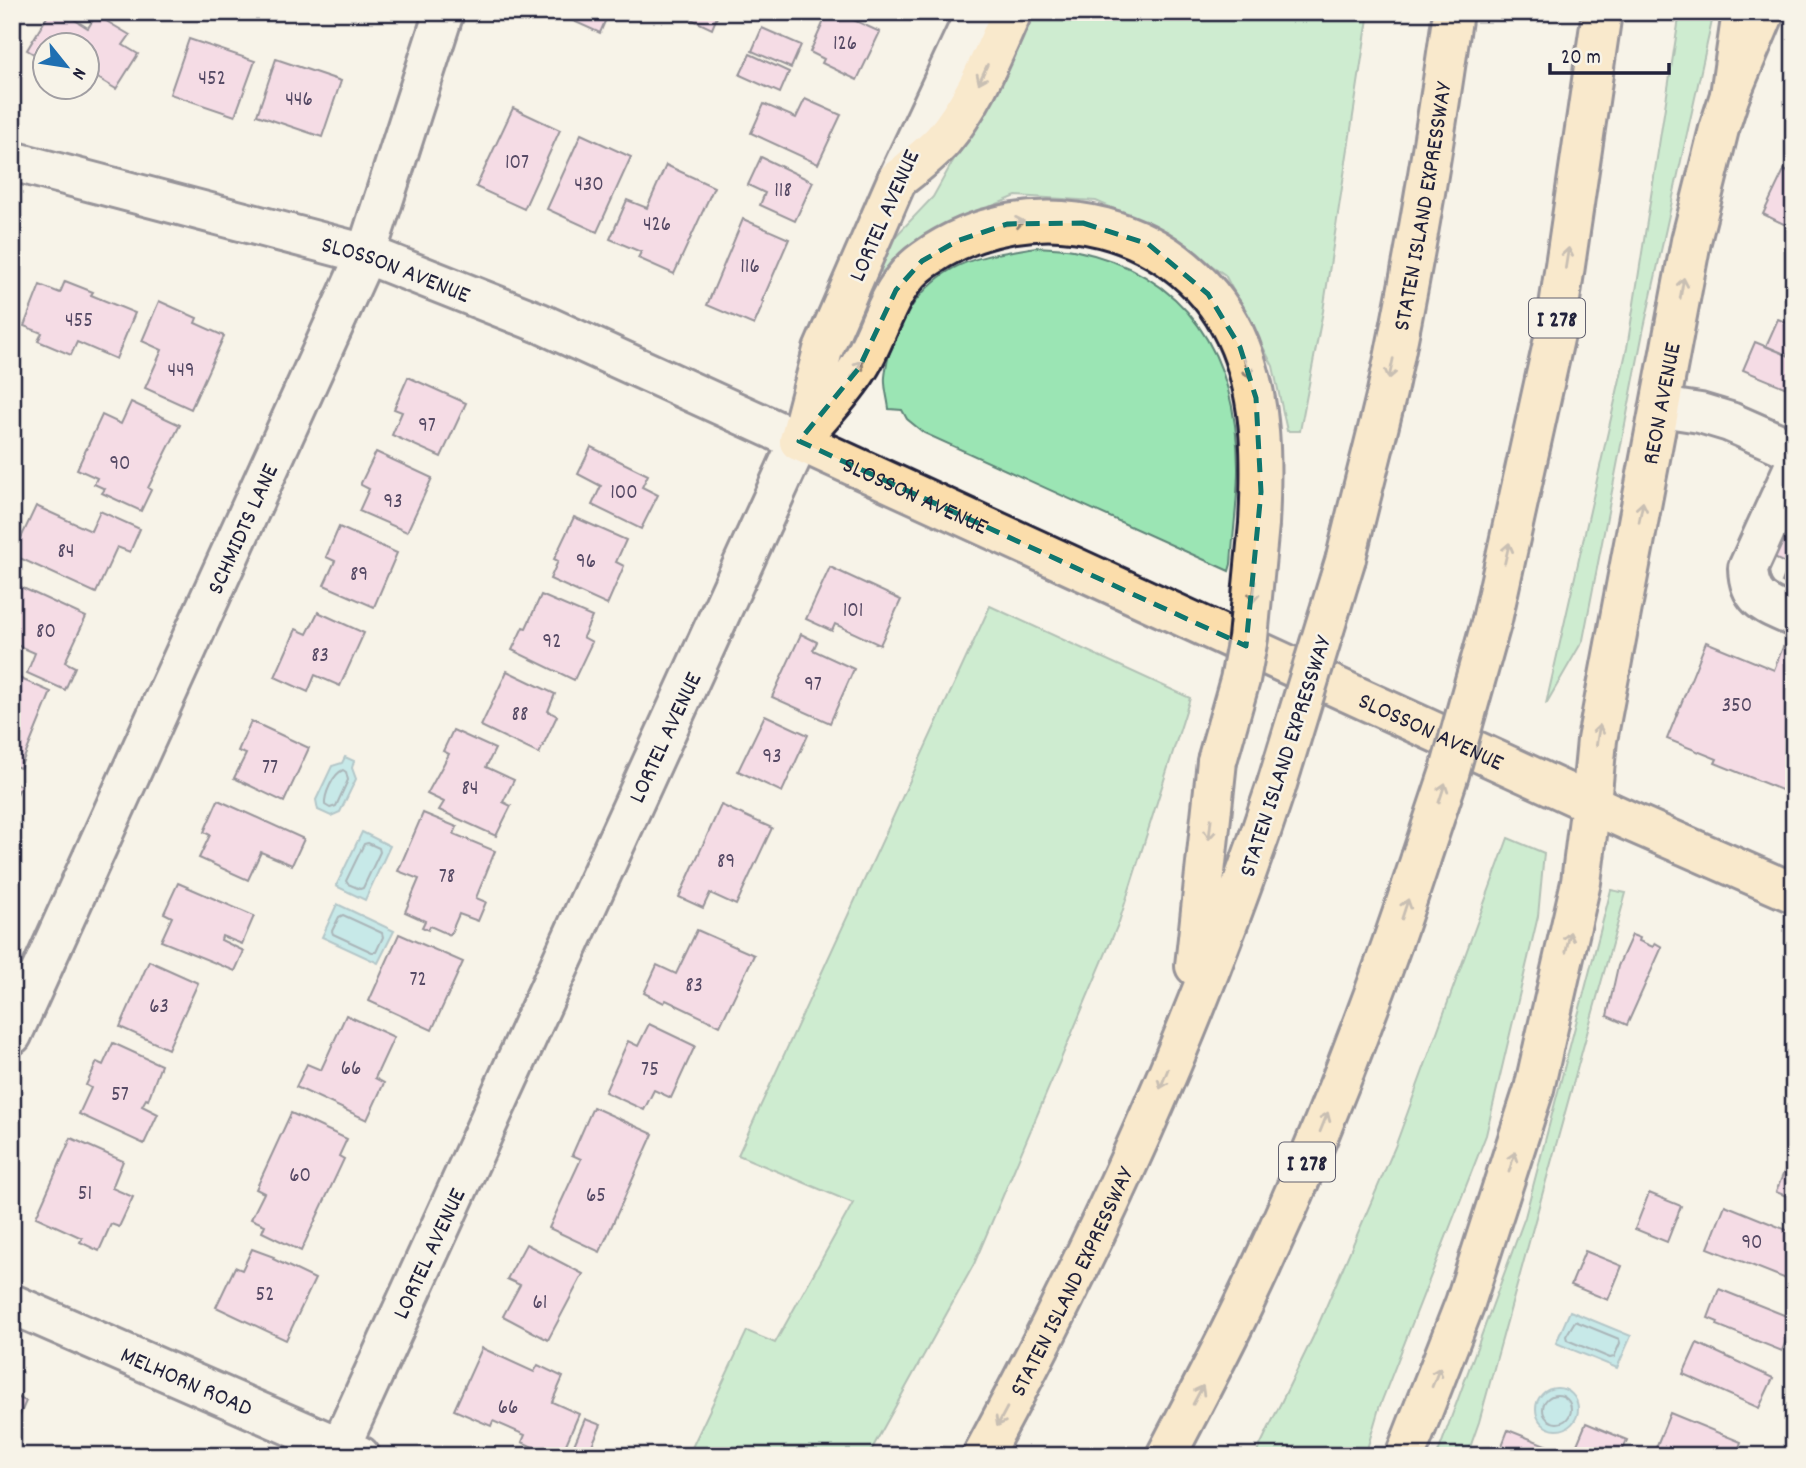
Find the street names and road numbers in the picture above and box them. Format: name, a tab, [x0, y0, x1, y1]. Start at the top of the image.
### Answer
street label: STATEN ISLAND EXPRESSWAY	[1386, 79, 1463, 334]
street label: LORTEL AVENUE	[842, 145, 930, 288]
street label: SLOSSON AVENUE	[317, 229, 475, 314]
road number: I 278	[1529, 298, 1585, 338]
street label: REON AVENUE	[1635, 340, 1692, 468]
street label: SLOSSON AVENUE	[836, 449, 993, 545]
street label: SCHMIDTS LANE	[200, 459, 289, 601]
street label: STATEN ISLAND EXPRESSWAY	[1232, 631, 1342, 882]
street label: LORTEL AVENUE	[622, 667, 712, 809]
street label: SLOSSON AVENUE	[1352, 685, 1508, 781]
road number: I 278	[1279, 1142, 1335, 1182]
street label: STATEN ISLAND EXPRESSWAY	[1003, 1161, 1145, 1403]
street label: LORTEL AVENUE	[386, 1183, 476, 1325]
street label: MELHORN ROAD	[114, 1339, 257, 1427]

